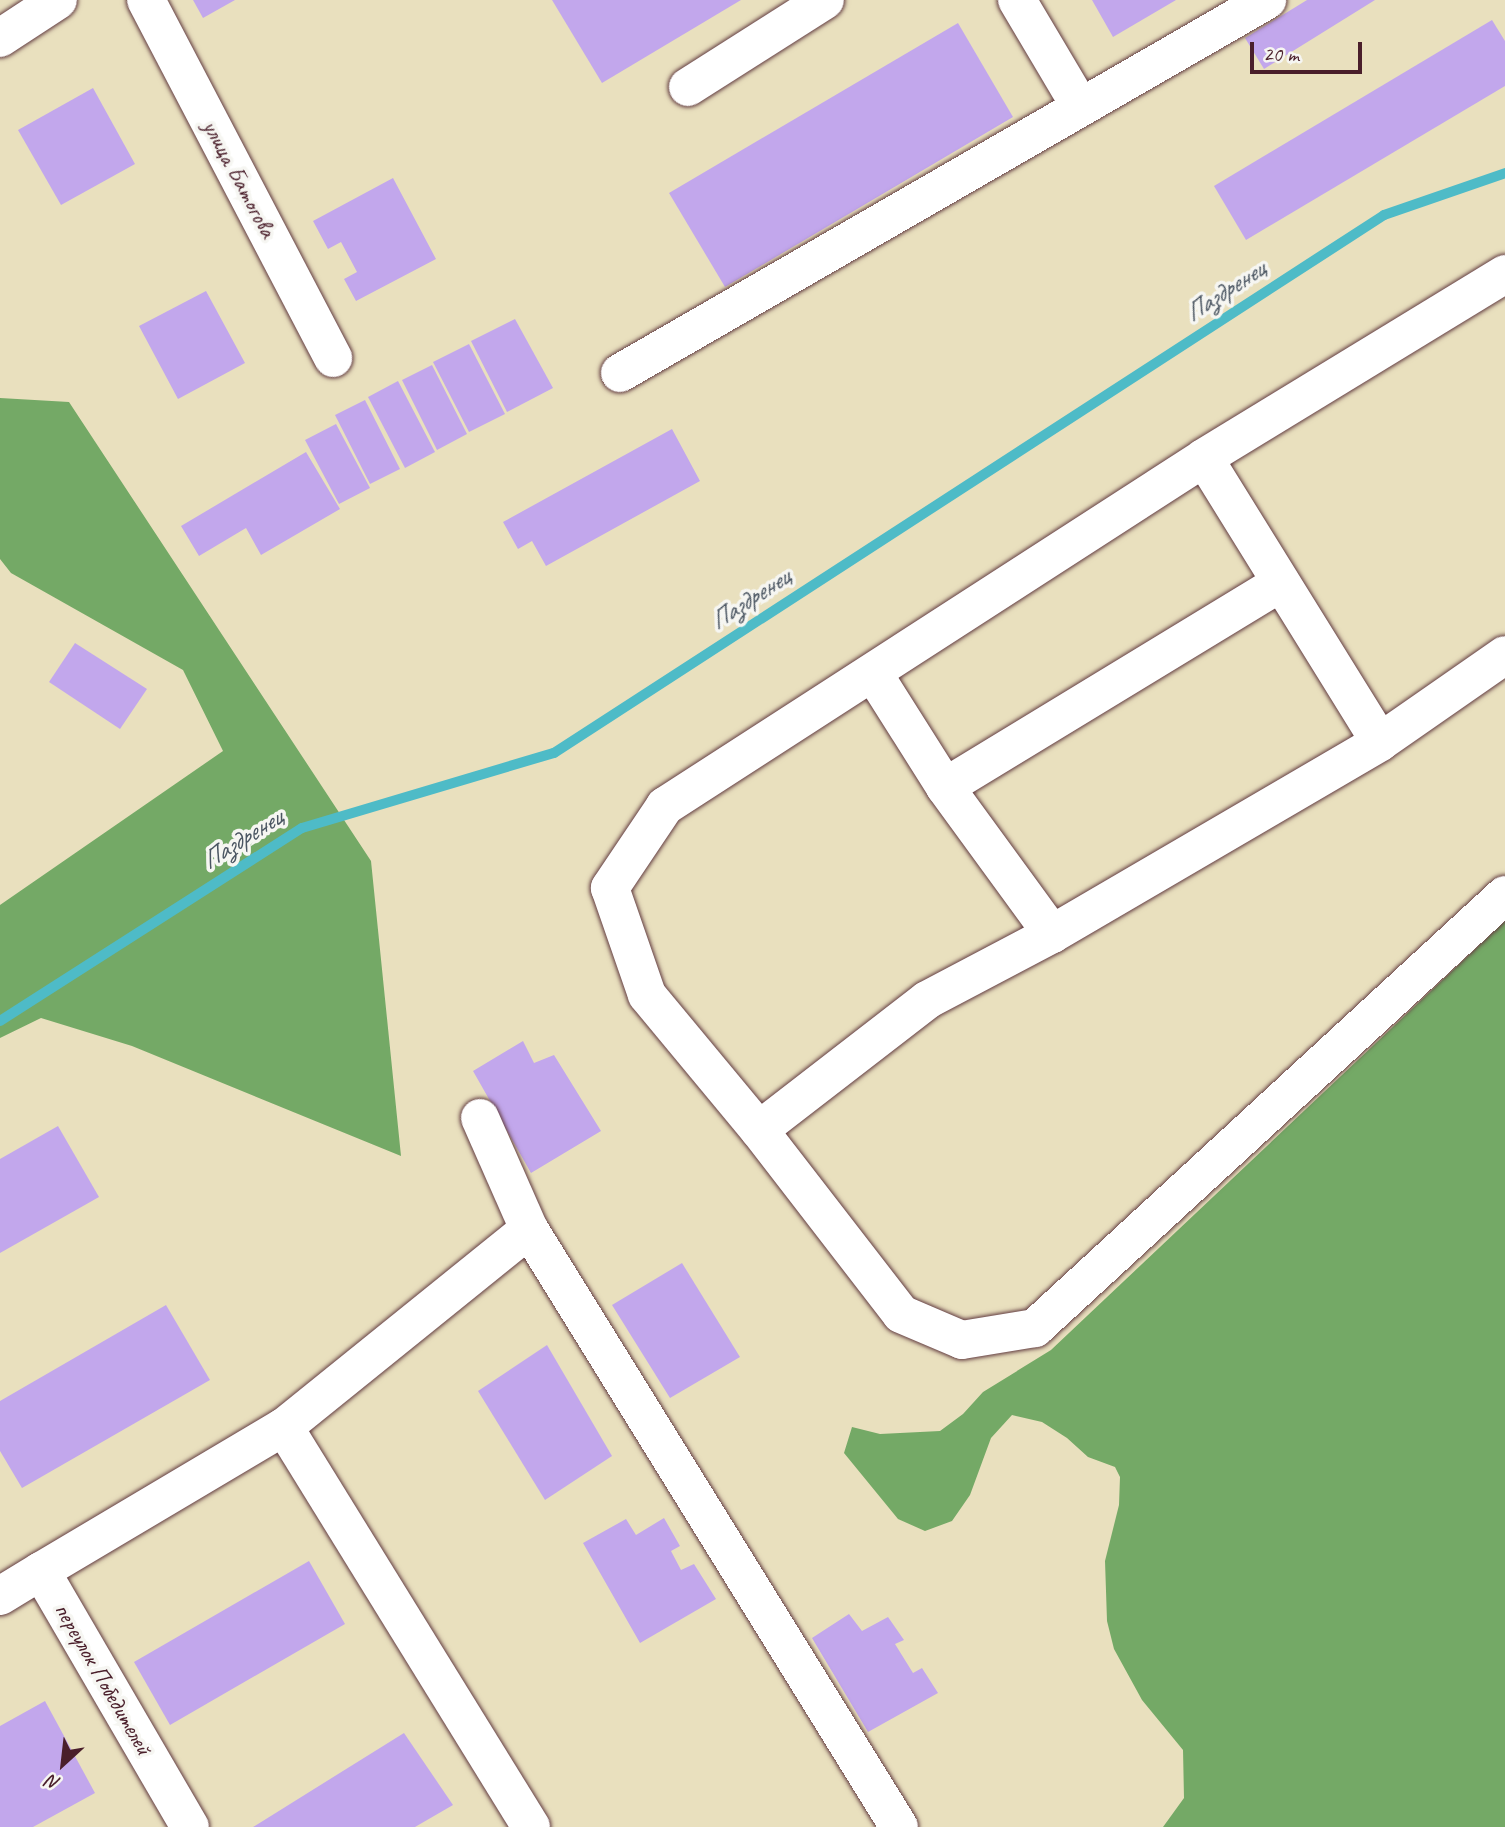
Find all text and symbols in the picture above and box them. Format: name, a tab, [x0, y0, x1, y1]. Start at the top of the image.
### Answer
scale bar	[1253, 28, 1365, 72]
text: 20 m	[1263, 41, 1299, 67]
street label: улица Батогова	[196, 116, 282, 242]
water label: Паздренец	[1179, 253, 1271, 329]
water label: Паздренец	[704, 561, 796, 637]
water label: Паздренец	[196, 802, 288, 876]
street label: переулок Победителей	[47, 1596, 159, 1762]
north arrow	[28, 1729, 98, 1799]
text: N	[43, 1769, 64, 1796]

